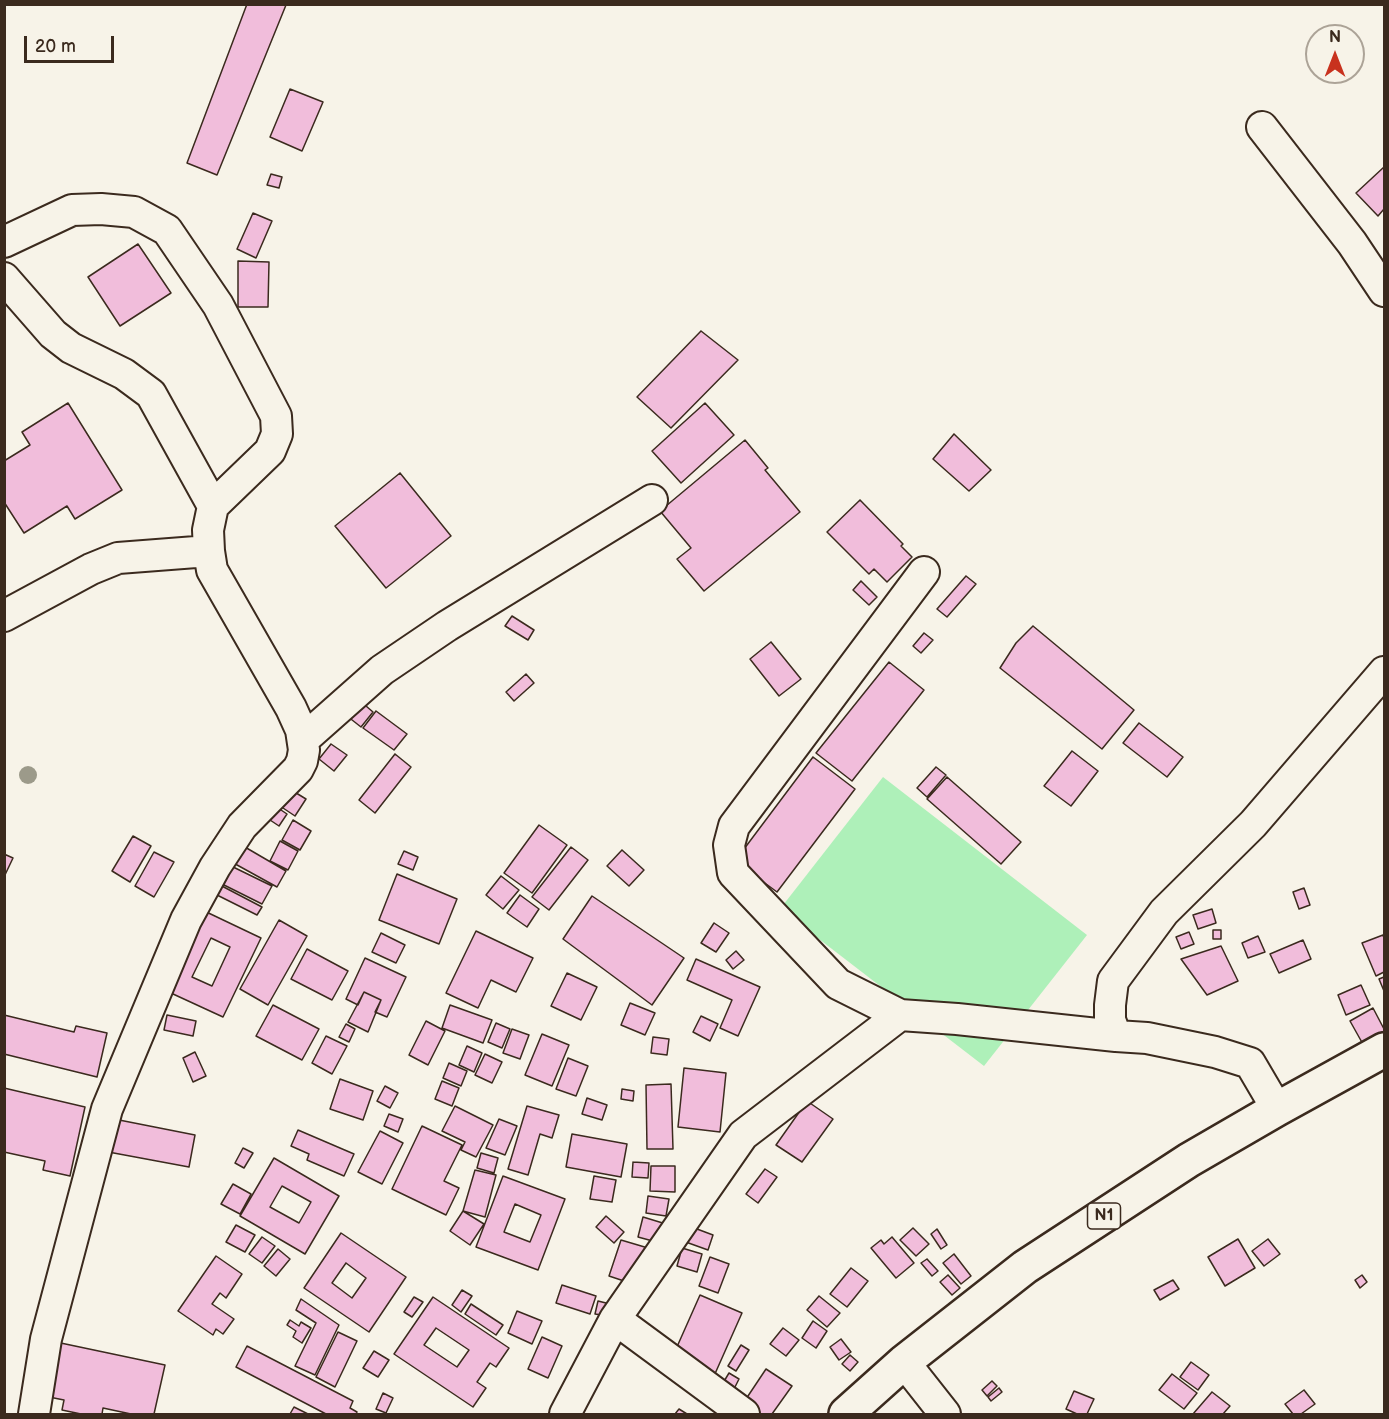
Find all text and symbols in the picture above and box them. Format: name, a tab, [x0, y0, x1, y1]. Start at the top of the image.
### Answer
scale bar	[27, 24, 117, 62]
north arrow	[1305, 24, 1365, 84]
text: N	[1329, 28, 1341, 47]
text: 20 m	[35, 36, 76, 57]
road number: N1	[1088, 1203, 1120, 1229]

